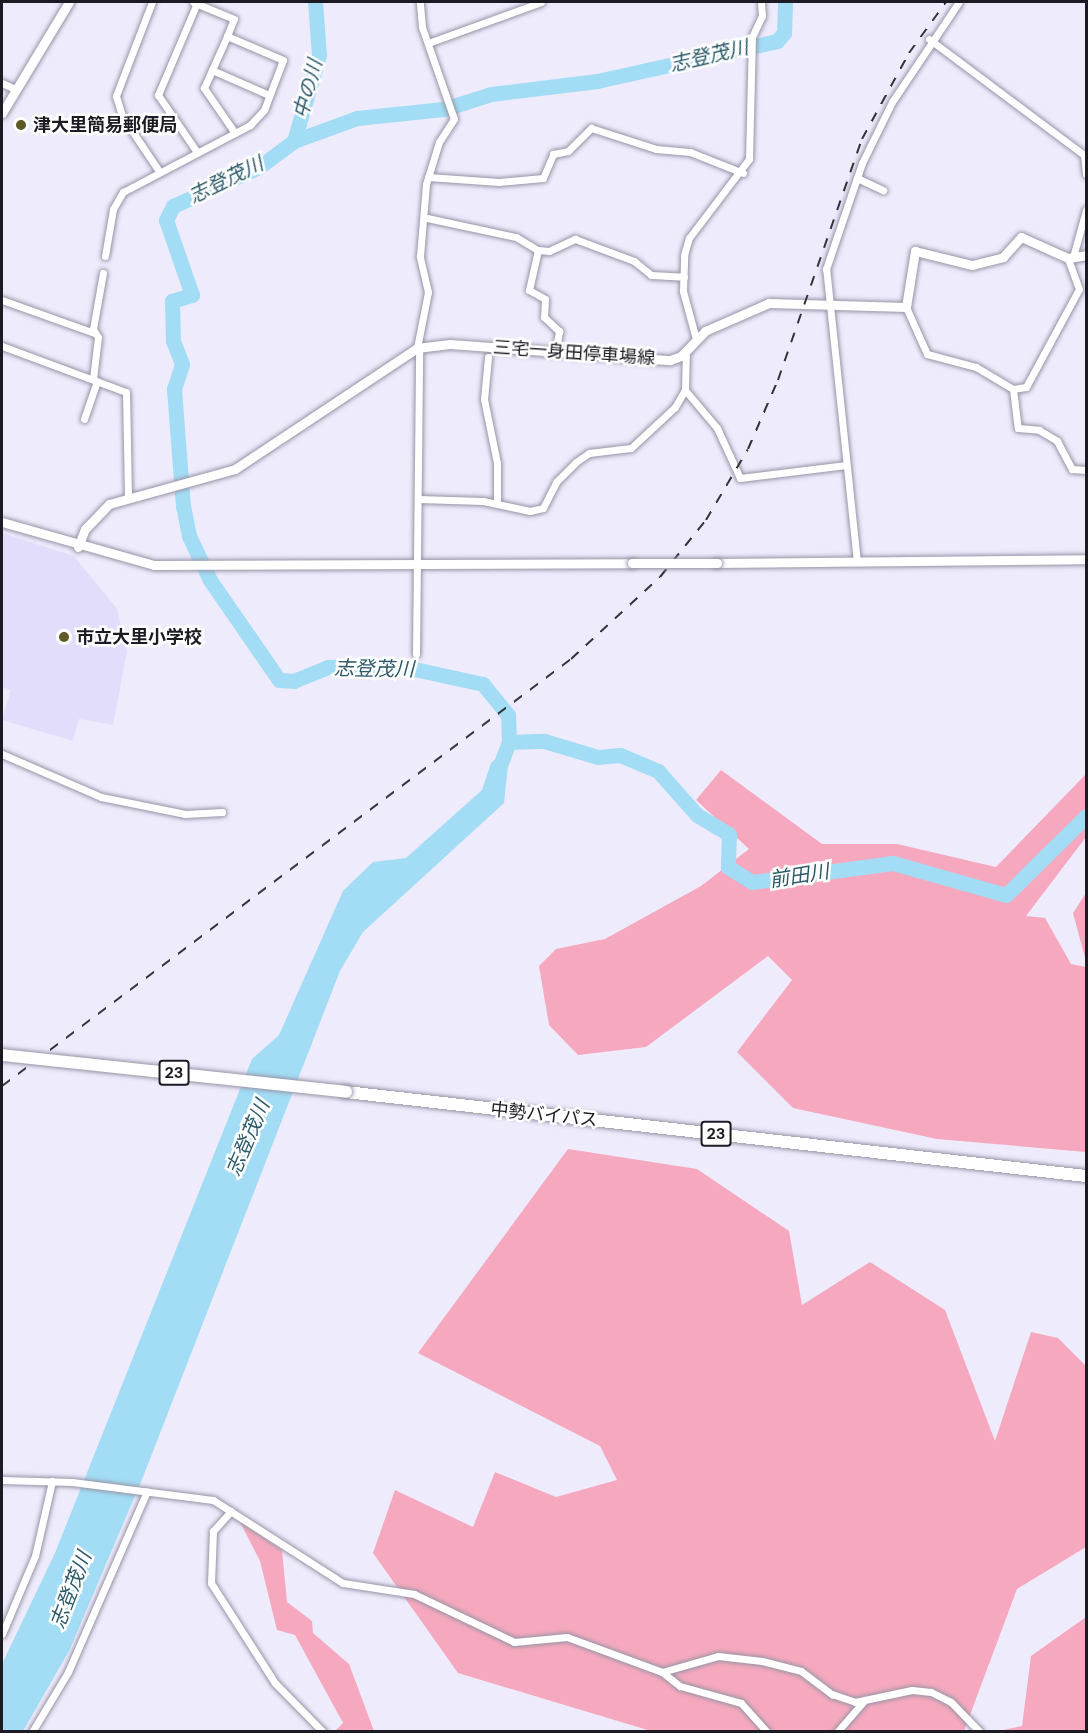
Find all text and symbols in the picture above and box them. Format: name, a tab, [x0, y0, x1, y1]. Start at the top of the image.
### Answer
water label: 志登茂川	[667, 35, 751, 77]
water label: 中の川	[289, 57, 327, 121]
place label: 津大里簡易郵便局	[33, 114, 177, 136]
marker: 津大里簡易郵便局	[14, 118, 28, 132]
water label: 志登茂川	[185, 152, 267, 208]
street label: 三宅一身田停車場線	[492, 337, 656, 369]
place label: 市立大里小学校	[76, 626, 202, 648]
marker: 市立大里小学校	[57, 630, 71, 644]
water label: 志登茂川	[334, 656, 414, 682]
water label: 前田川	[767, 859, 831, 893]
road number: 23	[158, 1060, 190, 1086]
water label: 志登茂川	[221, 1096, 275, 1180]
street label: 中勢バイパス	[489, 1099, 599, 1131]
road number: 23	[700, 1121, 732, 1147]
water label: 志登茂川	[45, 1548, 97, 1632]

